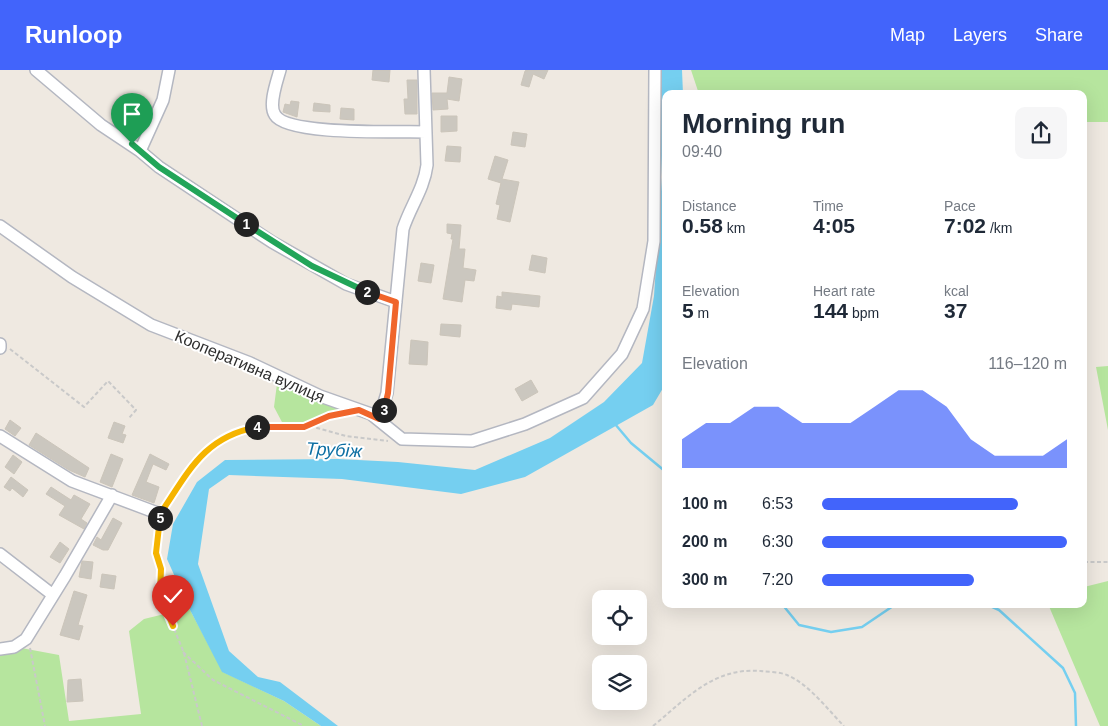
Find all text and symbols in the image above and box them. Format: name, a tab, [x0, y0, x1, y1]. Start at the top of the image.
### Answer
text: Runloop	[25, 21, 122, 48]
text: Map	[890, 25, 925, 45]
text: Layers	[953, 25, 1007, 45]
text: Share	[1035, 25, 1083, 45]
pin	[111, 93, 153, 144]
icon: arrive	[118, 100, 146, 128]
button: share	[1015, 107, 1067, 159]
text: Morning run	[682, 108, 845, 139]
text: 09:40	[682, 143, 722, 160]
text: Distance	[682, 198, 736, 214]
text: Time	[813, 198, 844, 214]
text: Pace	[944, 198, 976, 214]
pin: 1	[234, 212, 258, 236]
text: 0.58	[682, 214, 723, 237]
text: 4:05	[813, 214, 855, 237]
text: 7:02	[944, 214, 986, 237]
text: 1	[243, 216, 250, 232]
text: km	[723, 220, 745, 236]
text: /km	[986, 220, 1012, 236]
pin: 2	[354, 280, 380, 304]
text: Elevation	[682, 283, 740, 299]
text: Heart rate	[813, 283, 875, 299]
text: kcal	[944, 283, 969, 299]
text: 2	[364, 284, 371, 300]
text: 5	[682, 299, 694, 322]
text: 144	[813, 299, 848, 322]
text: 37	[944, 299, 967, 322]
text: m	[694, 305, 709, 321]
text: bpm	[848, 305, 879, 321]
street label: Кооперативна вулиця	[172, 327, 327, 406]
text: Elevation	[682, 355, 748, 372]
text: 116–120 m	[988, 355, 1067, 372]
pin: 3	[372, 398, 396, 422]
text: 3	[381, 402, 388, 418]
pin: 4	[244, 414, 270, 440]
text: 4	[254, 419, 261, 435]
water label: Трубіж	[306, 439, 364, 462]
text: 100 m	[682, 495, 727, 512]
text: 6:53	[762, 495, 793, 512]
pin: 5	[148, 506, 172, 530]
text: 5	[157, 510, 164, 526]
text: 200 m	[682, 533, 727, 550]
text: 6:30	[762, 533, 793, 550]
text: 300 m	[682, 571, 727, 588]
text: 7:20	[762, 571, 793, 588]
pin	[152, 575, 194, 626]
icon: check	[159, 582, 187, 610]
map controls	[592, 590, 647, 710]
button: locate	[592, 590, 647, 645]
button: layers	[592, 655, 647, 710]

